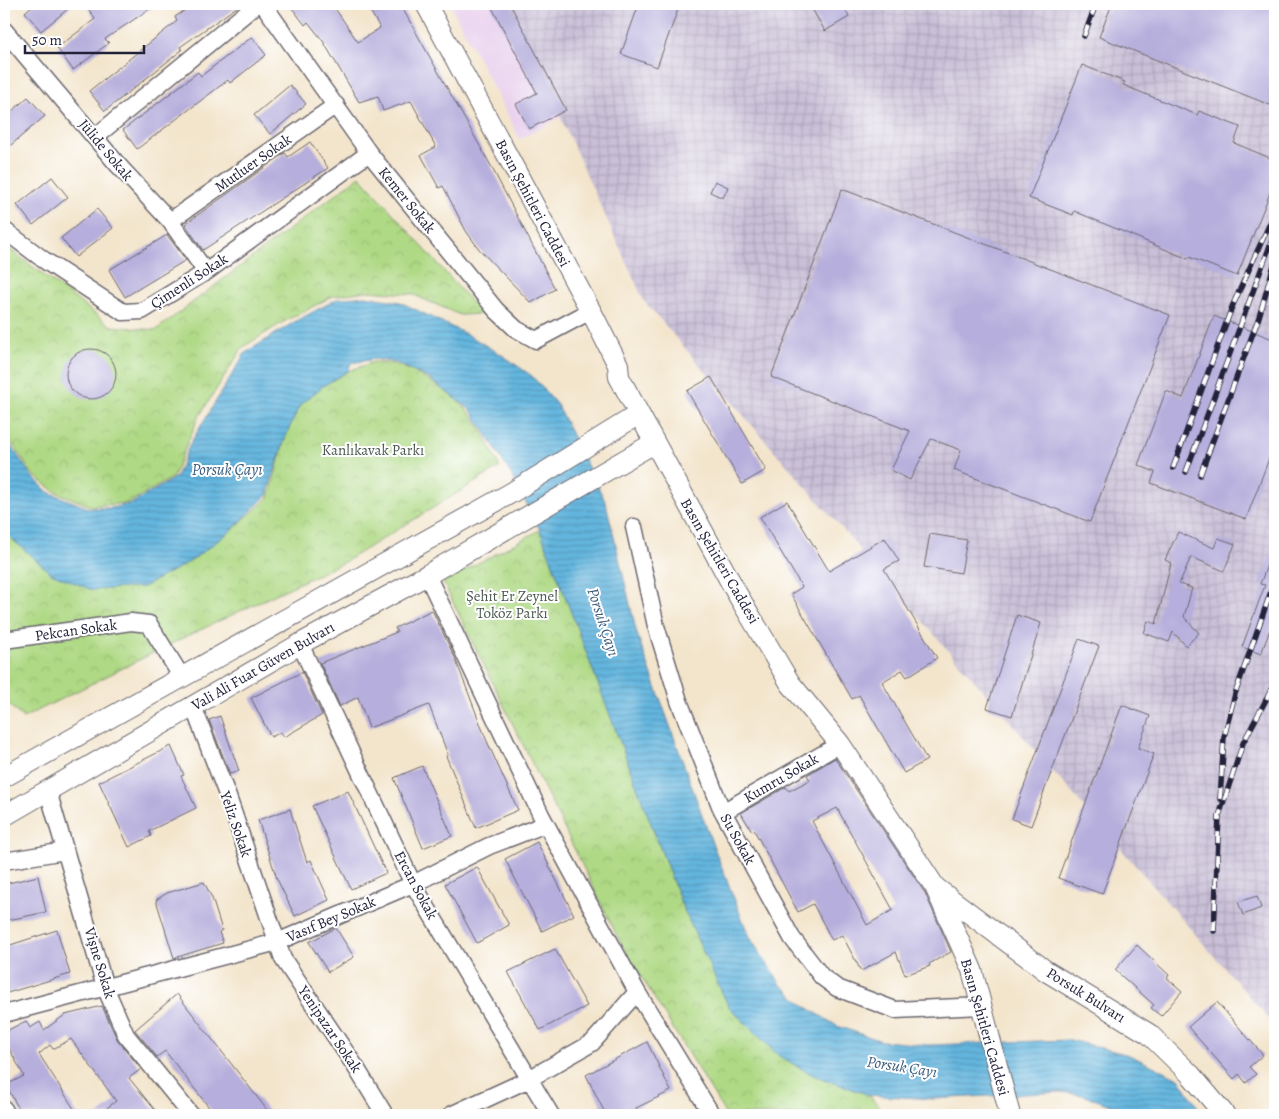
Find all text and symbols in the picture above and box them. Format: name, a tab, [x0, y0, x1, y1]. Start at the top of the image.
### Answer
scale bar	[25, 22, 144, 54]
text: 50 m	[32, 30, 62, 50]
street label: Jülide Sokak	[74, 115, 138, 186]
street label: Mutluer Sokak	[211, 129, 296, 197]
street label: Basın Şehitleri Caddesi	[491, 136, 575, 270]
street label: Kemer Sokak	[374, 162, 440, 238]
street label: Çimenli Sokak	[147, 248, 232, 313]
park label: Kanlıkavak Parkı	[322, 440, 424, 460]
water label: Porsuk Çayı	[192, 459, 262, 481]
street label: Basın Şehitleri Caddesi	[676, 495, 764, 627]
water label: Porsuk Çayı	[582, 585, 624, 659]
park label: Şehit Er Zeynel Toköz Parkı	[466, 586, 558, 623]
street label: Pekcan Sokak	[34, 614, 119, 646]
street label: Vali Ali Fuat Güven Bulvarı	[187, 617, 338, 716]
street label: Kumru Sokak	[740, 748, 823, 807]
street label: Yeliz Sokak	[215, 787, 257, 860]
street label: Su Sokak	[716, 810, 761, 869]
street label: Ercan Sokak	[390, 847, 443, 923]
street label: Vasıf Bey Sokak	[282, 891, 379, 947]
street label: Vişne Sokak	[79, 924, 120, 1002]
street label: Basın Şehitleri Caddesi	[956, 956, 1014, 1098]
street label: Porsuk Bulvarı	[1043, 963, 1129, 1027]
street label: Yenipazar Sokak	[293, 981, 367, 1077]
water label: Porsuk Çayı	[865, 1051, 939, 1083]

